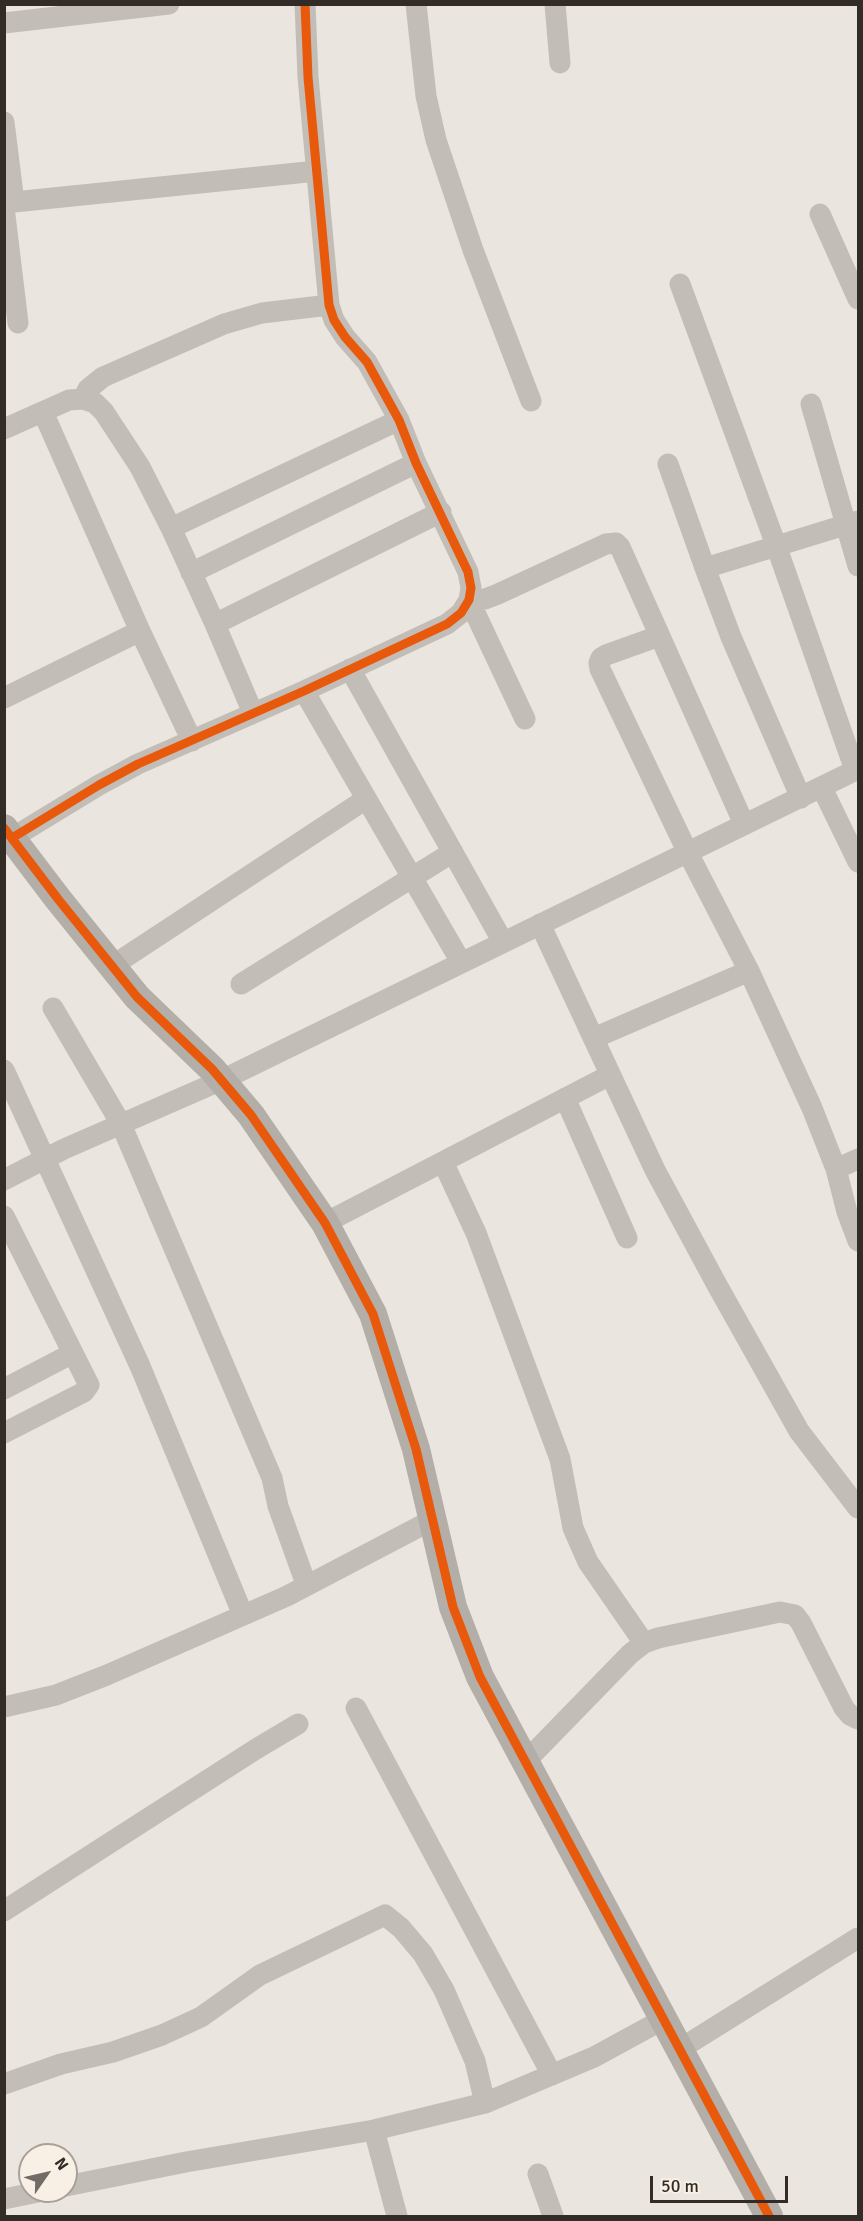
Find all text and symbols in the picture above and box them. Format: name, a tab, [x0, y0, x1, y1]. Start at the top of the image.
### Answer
north arrow	[18, 2143, 78, 2203]
text: N	[50, 2154, 73, 2174]
scale bar	[653, 2164, 791, 2202]
text: 50 m	[661, 2175, 699, 2197]

